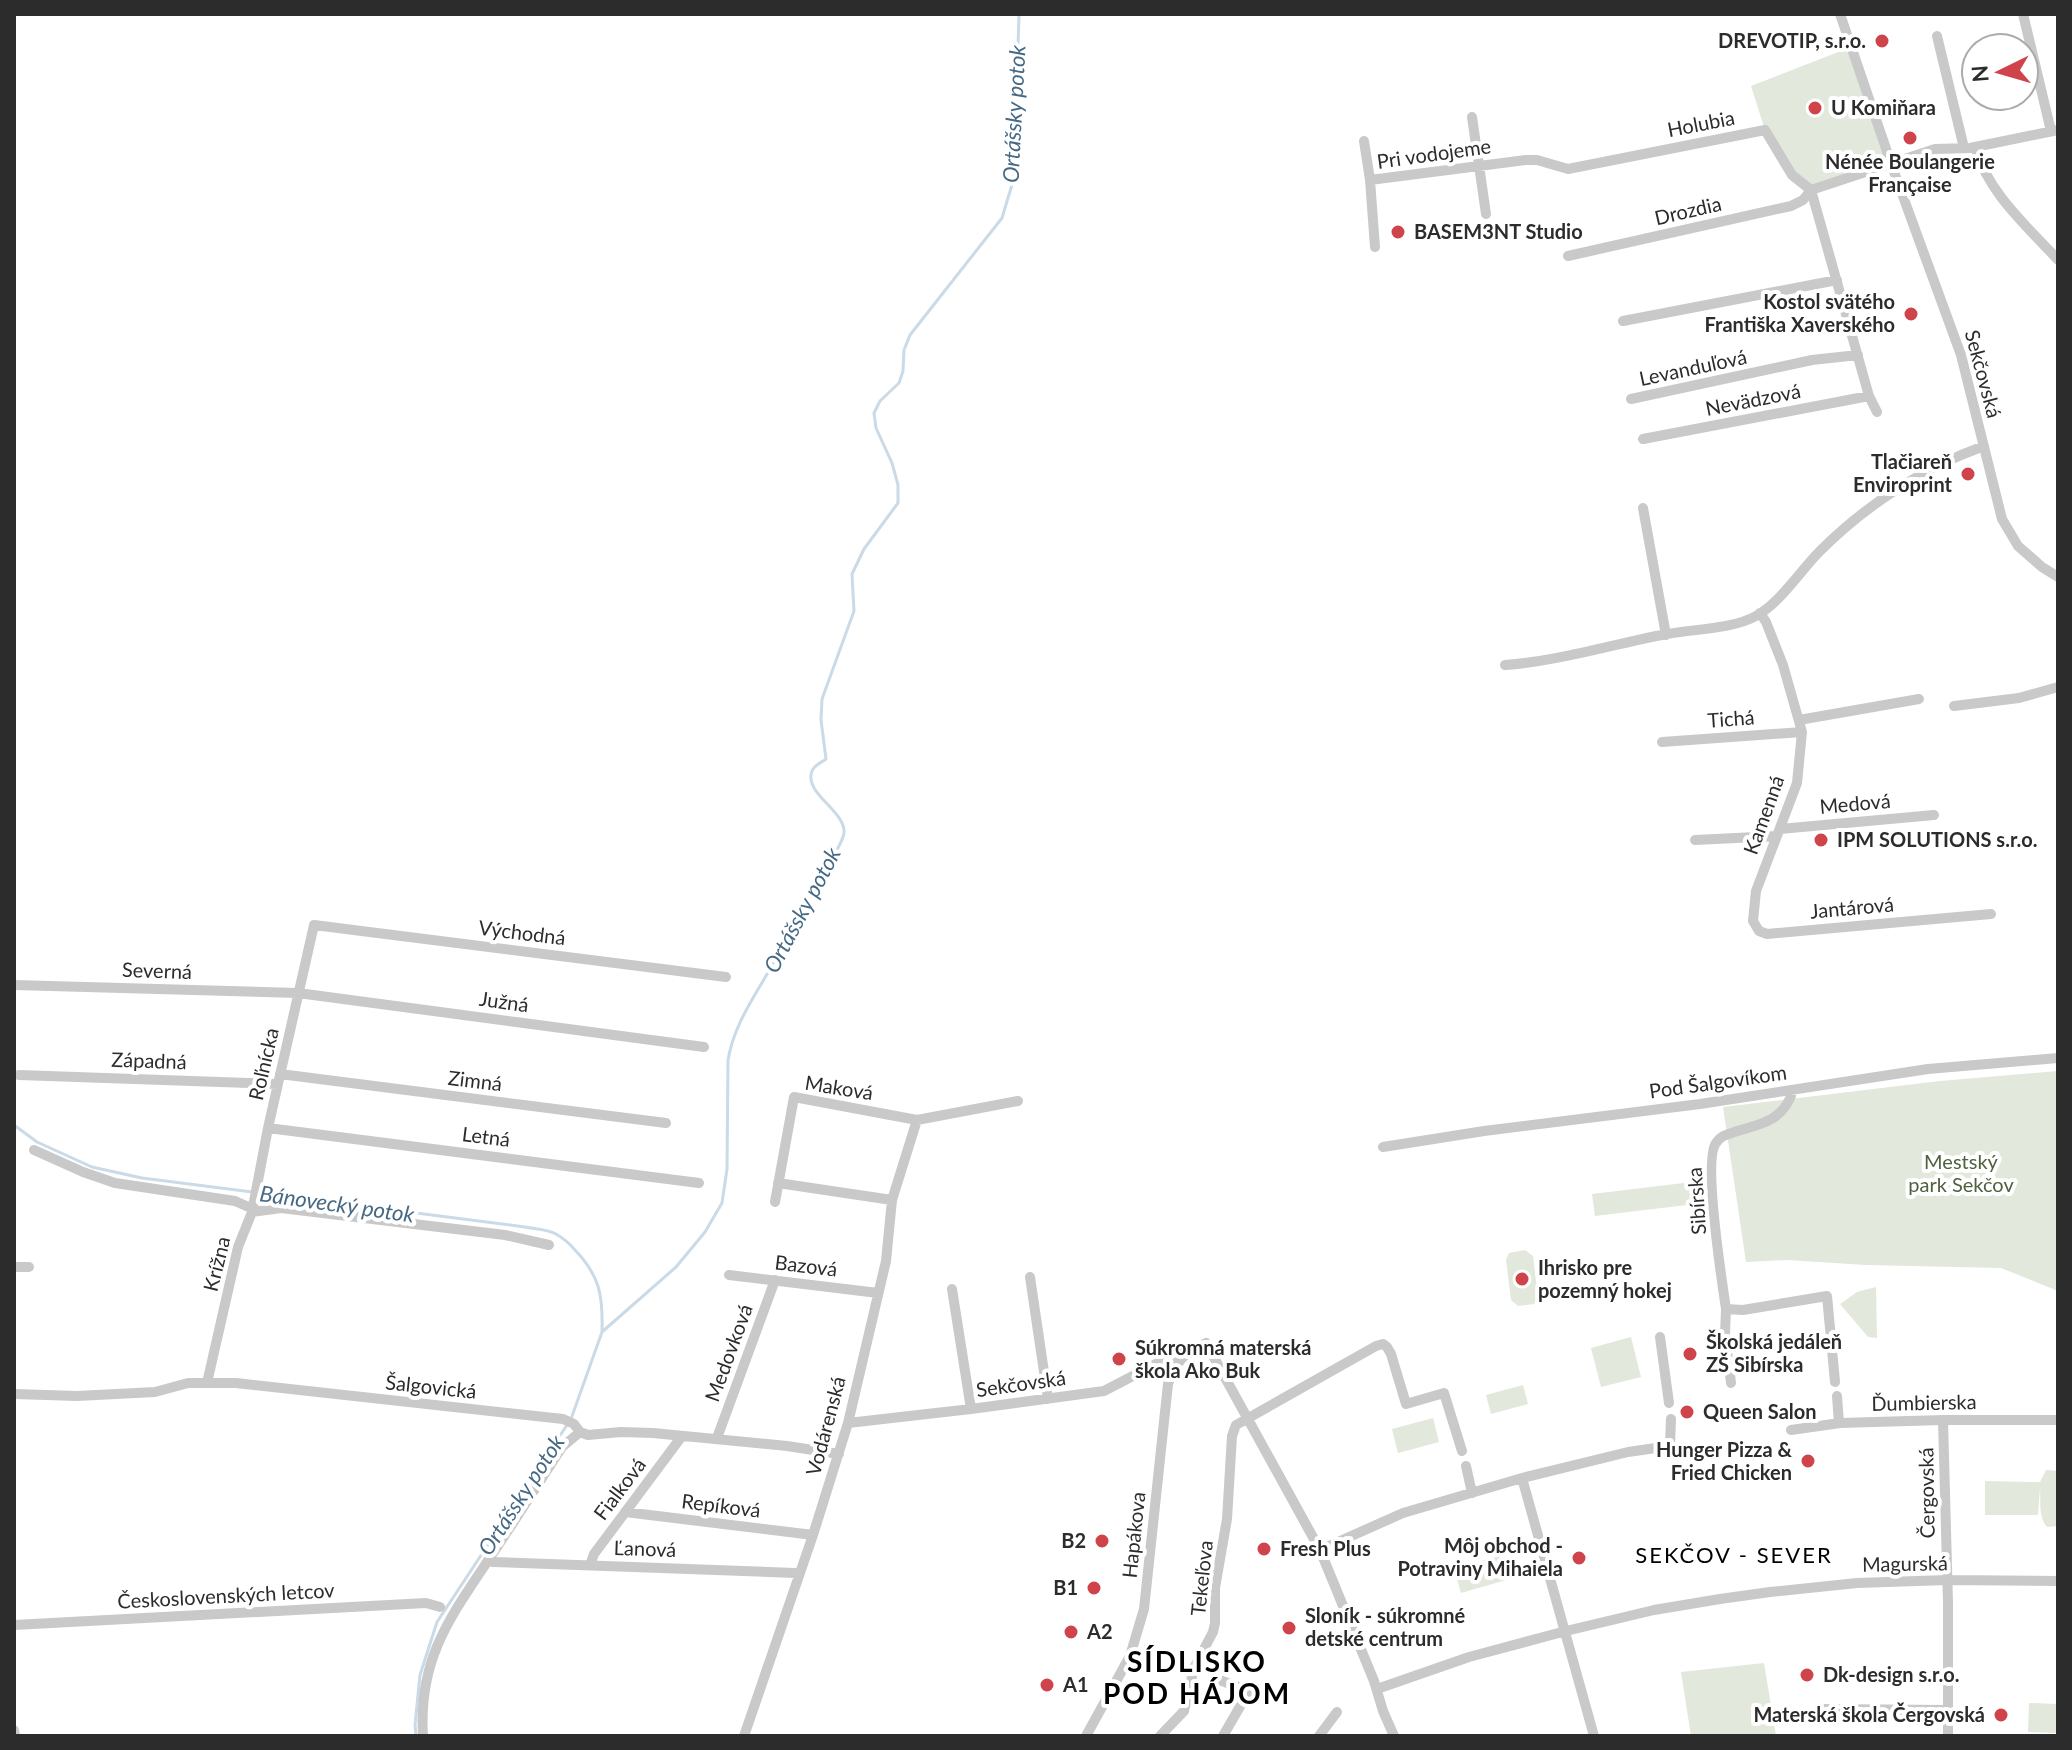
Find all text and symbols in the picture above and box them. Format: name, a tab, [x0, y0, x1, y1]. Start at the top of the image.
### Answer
place label: DREVOTIP, s.r.o.	[1718, 28, 1866, 52]
marker: DREVOTIP, s.r.o.	[1873, 32, 1891, 50]
north arrow	[1960, 32, 2040, 112]
water label: Ortášsky potok	[996, 44, 1031, 184]
text: N	[1965, 64, 1994, 83]
place label: U Komiňara	[1831, 95, 1936, 119]
marker: U Komiňara	[1806, 99, 1824, 117]
street label: Holubia	[1665, 105, 1737, 141]
marker: Nénée Boulangerie Française	[1901, 129, 1919, 147]
street label: Pri vodojeme	[1375, 133, 1492, 173]
place label: Nénée Boulangerie Française	[1825, 149, 1995, 196]
street label: Drozdia	[1652, 191, 1724, 229]
place label: BASEM3NT Studio	[1414, 219, 1583, 243]
marker: BASEM3NT Studio	[1389, 223, 1407, 241]
place label: Kostol svätého Františka Xaverského	[1705, 289, 1895, 336]
marker: Kostol svätého Františka Xaverského	[1902, 305, 1920, 323]
street label: Sekčovská	[1961, 327, 2007, 420]
street label: Levanduľová	[1637, 344, 1749, 390]
street label: Nevädzová	[1703, 378, 1802, 420]
place label: Tlačiareň Enviroprint	[1853, 449, 1953, 496]
marker: Tlačiareň Enviroprint	[1959, 465, 1977, 483]
street label: Tichá	[1707, 704, 1755, 732]
street label: Kamenná	[1738, 772, 1788, 857]
street label: Medová	[1818, 788, 1891, 818]
place label: IPM SOLUTIONS s.r.o.	[1837, 827, 2038, 851]
marker: IPM SOLUTIONS s.r.o.	[1812, 831, 1830, 849]
water label: Ortášsky potok	[757, 842, 846, 977]
street label: Jantárová	[1809, 891, 1895, 923]
street label: Východná	[477, 915, 567, 949]
street label: Severná	[122, 957, 192, 983]
street label: Južná	[478, 986, 530, 1016]
street label: Roľnícka	[243, 1025, 283, 1102]
street label: Západná	[111, 1047, 187, 1073]
street label: Pod Šalgovíkom	[1648, 1059, 1788, 1103]
street label: Zimná	[447, 1065, 504, 1095]
street label: Maková	[803, 1070, 875, 1104]
street label: Letná	[461, 1121, 512, 1151]
park label: Mestský park Sekčov	[1908, 1149, 2014, 1196]
street label: Sibírska	[1682, 1167, 1710, 1236]
water label: Bánovecký potok	[258, 1179, 417, 1228]
street label: Krížna	[198, 1234, 234, 1294]
street label: Bazová	[774, 1249, 839, 1281]
place label: Ihrisko pre pozemný hokej	[1538, 1255, 1672, 1302]
marker: Ihrisko pre pozemný hokej	[1513, 1270, 1531, 1288]
street label: Medovková	[699, 1301, 757, 1405]
place label: Školská jedáleň ZŠ Sibírska	[1706, 1329, 1842, 1376]
place label: Súkromná materská škola Ako Buk	[1135, 1335, 1311, 1382]
marker: Školská jedáleň ZŠ Sibírska	[1681, 1345, 1699, 1363]
marker: Súkromná materská škola Ako Buk	[1110, 1350, 1128, 1368]
street label: Sekčovská	[975, 1365, 1067, 1401]
street label: Šalgovická	[384, 1369, 478, 1403]
street label: Vodárenská	[800, 1373, 850, 1478]
street label: Ďumbierska	[1871, 1389, 1977, 1415]
place label: Queen Salon	[1703, 1399, 1817, 1423]
marker: Queen Salon	[1678, 1403, 1696, 1421]
water label: Ortášsky potok	[472, 1429, 570, 1560]
place label: Hunger Pizza & Fried Chicken	[1656, 1437, 1793, 1484]
street label: Čergovská	[1913, 1447, 1939, 1539]
marker: Hunger Pizza & Fried Chicken	[1799, 1452, 1817, 1470]
street label: Fialková	[588, 1453, 650, 1524]
street label: Repíková	[680, 1488, 762, 1522]
street label: Hapákova	[1117, 1491, 1149, 1579]
place label: B2	[1061, 1528, 1086, 1552]
marker: B2	[1093, 1532, 1111, 1550]
place label: Môj obchod - Potraviny Mihaiela	[1397, 1533, 1563, 1580]
street label: Ľanová	[613, 1535, 677, 1561]
place label: Fresh Plus	[1280, 1536, 1371, 1560]
street label: Tekeľova	[1185, 1539, 1217, 1617]
marker: Fresh Plus	[1255, 1540, 1273, 1558]
district label: SEKČOV - SEVER	[1635, 1541, 1833, 1568]
marker: Môj obchod - Potraviny Mihaiela	[1570, 1549, 1588, 1567]
street label: Magurská	[1862, 1550, 1948, 1576]
place label: B1	[1053, 1575, 1078, 1599]
street label: Československých letcov	[117, 1577, 336, 1613]
marker: B1	[1085, 1579, 1103, 1597]
place label: Sloník - súkromné detské centrum	[1305, 1603, 1465, 1650]
place label: A2	[1086, 1619, 1113, 1643]
marker: Sloník - súkromné detské centrum	[1280, 1619, 1298, 1637]
marker: A2	[1062, 1623, 1080, 1641]
district label: SÍDLISKO POD HÁJOM	[1103, 1644, 1291, 1710]
place label: Dk-design s.r.o.	[1823, 1662, 1960, 1686]
marker: Dk-design s.r.o.	[1798, 1666, 1816, 1684]
place label: A1	[1062, 1672, 1089, 1696]
marker: A1	[1038, 1676, 1056, 1694]
place label: Materská škola Čergovská	[1753, 1702, 1985, 1726]
marker: Materská škola Čergovská	[1992, 1706, 2010, 1724]

